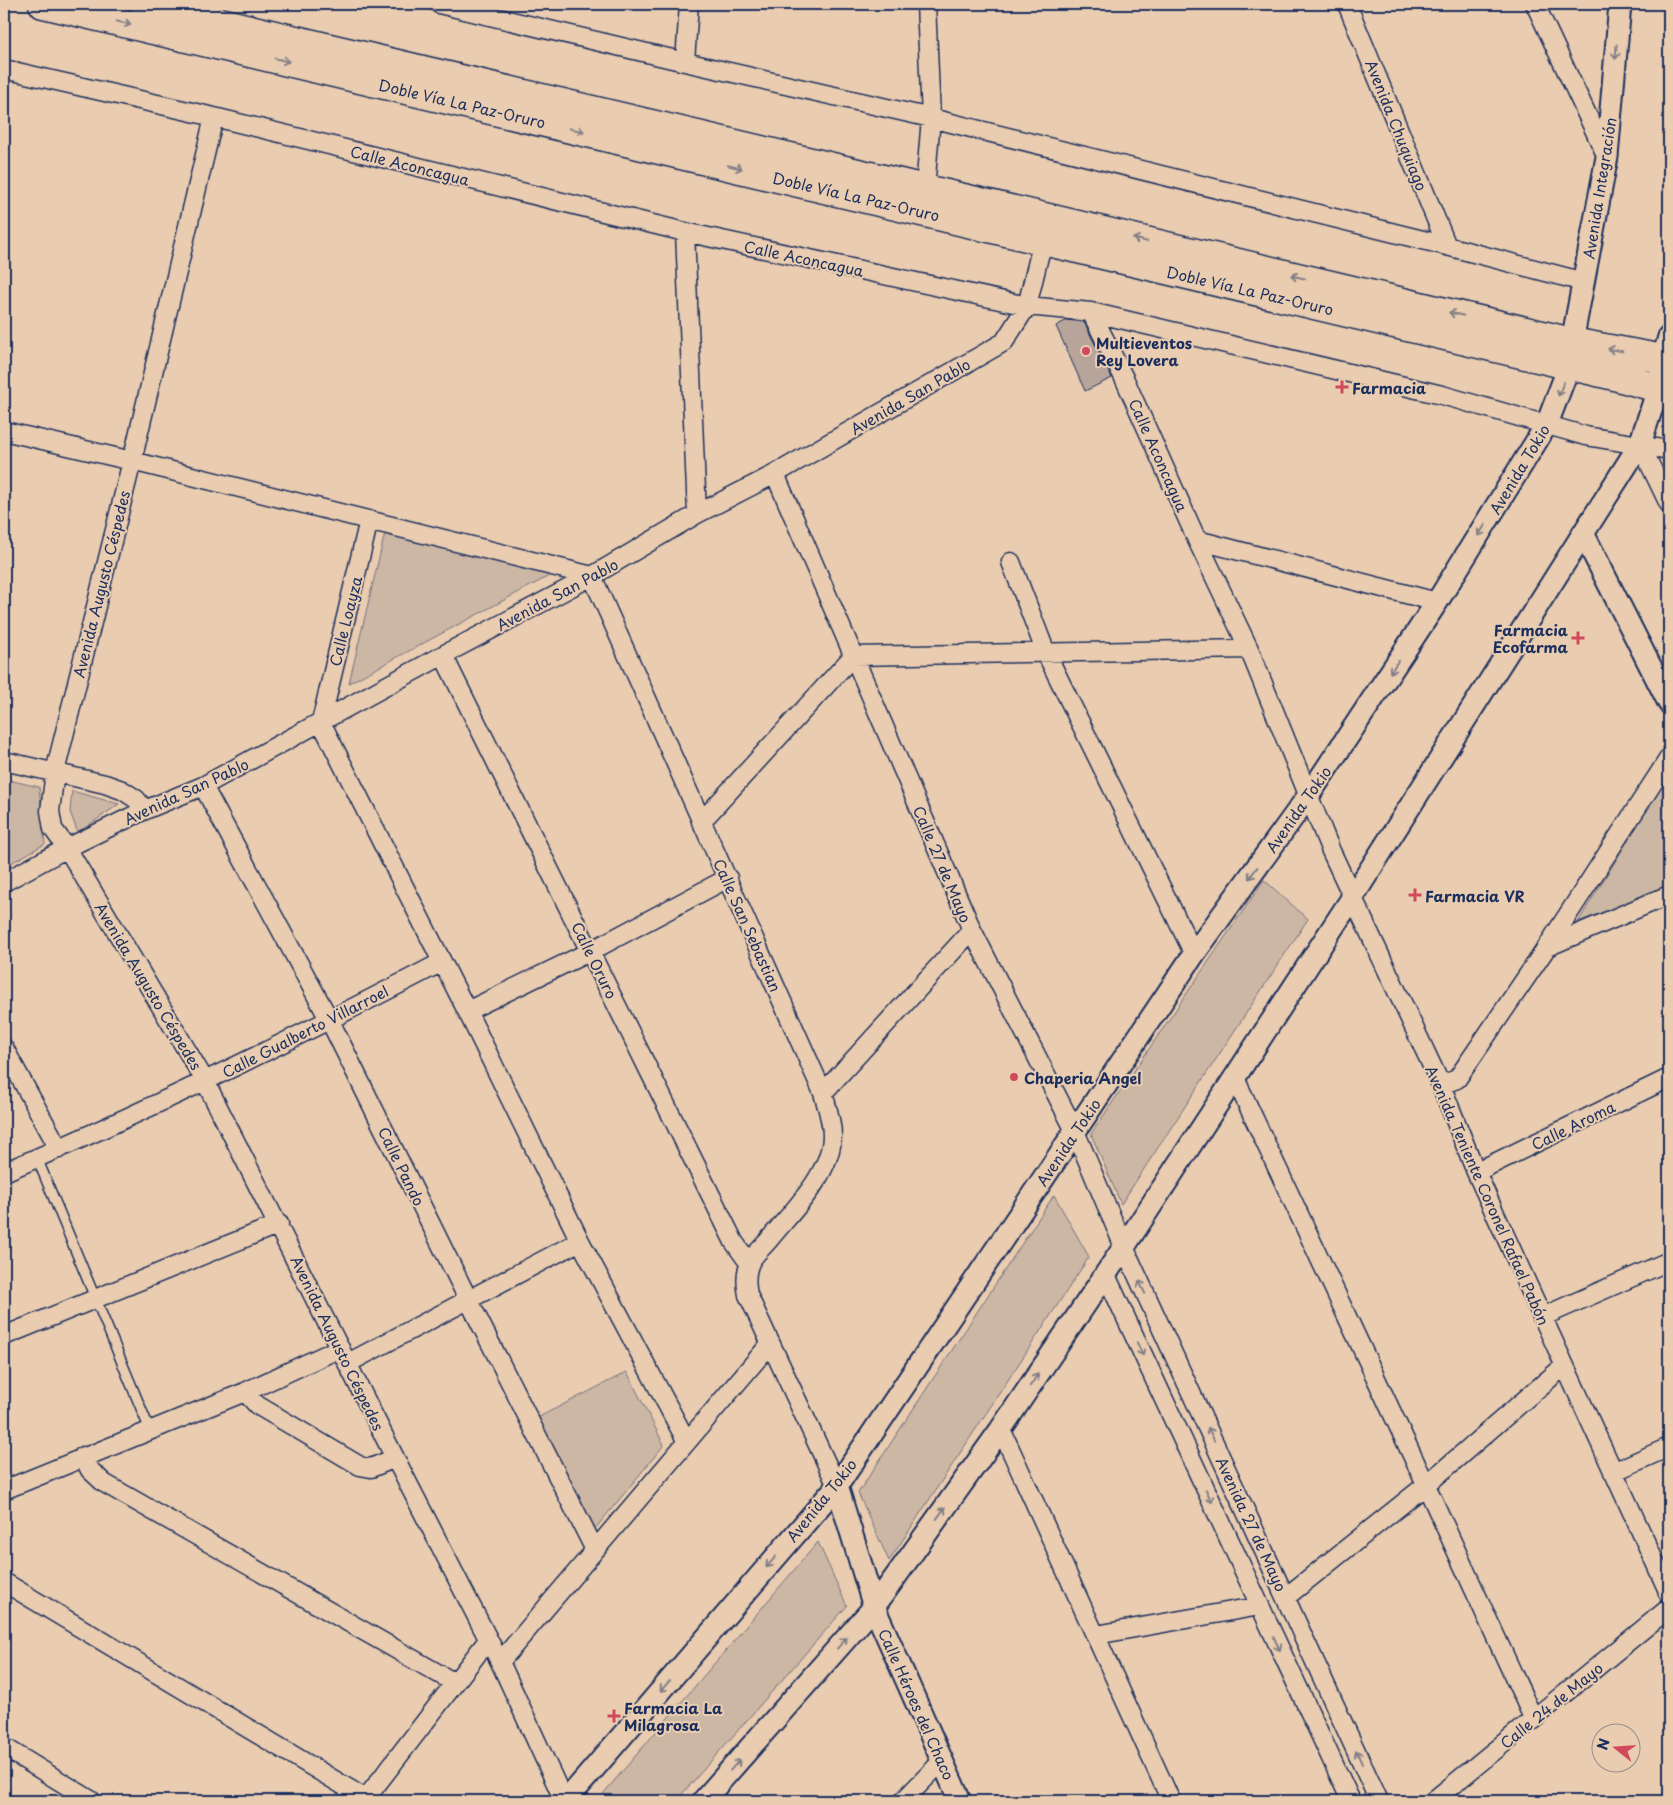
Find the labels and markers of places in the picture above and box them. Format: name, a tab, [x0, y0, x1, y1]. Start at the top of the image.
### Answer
place label: Multieventos Rey Lovera	[1096, 331, 1192, 371]
marker: Multieventos Rey Lovera	[1080, 345, 1092, 357]
place label: Farmacia	[1352, 376, 1427, 399]
marker: Farmacia	[1336, 381, 1348, 393]
place label: Farmacia Ecofarma	[1493, 618, 1569, 658]
marker: Farmacia Ecofarma	[1572, 632, 1584, 644]
place label: Farmacia VR	[1425, 884, 1525, 907]
marker: Farmacia VR	[1409, 889, 1421, 901]
place label: Chaperia Angel	[1024, 1066, 1142, 1089]
marker: Chaperia Angel	[1008, 1071, 1020, 1083]
place label: Farmacia La Milagrosa	[624, 1696, 723, 1736]
marker: Farmacia La Milagrosa	[608, 1710, 620, 1722]

